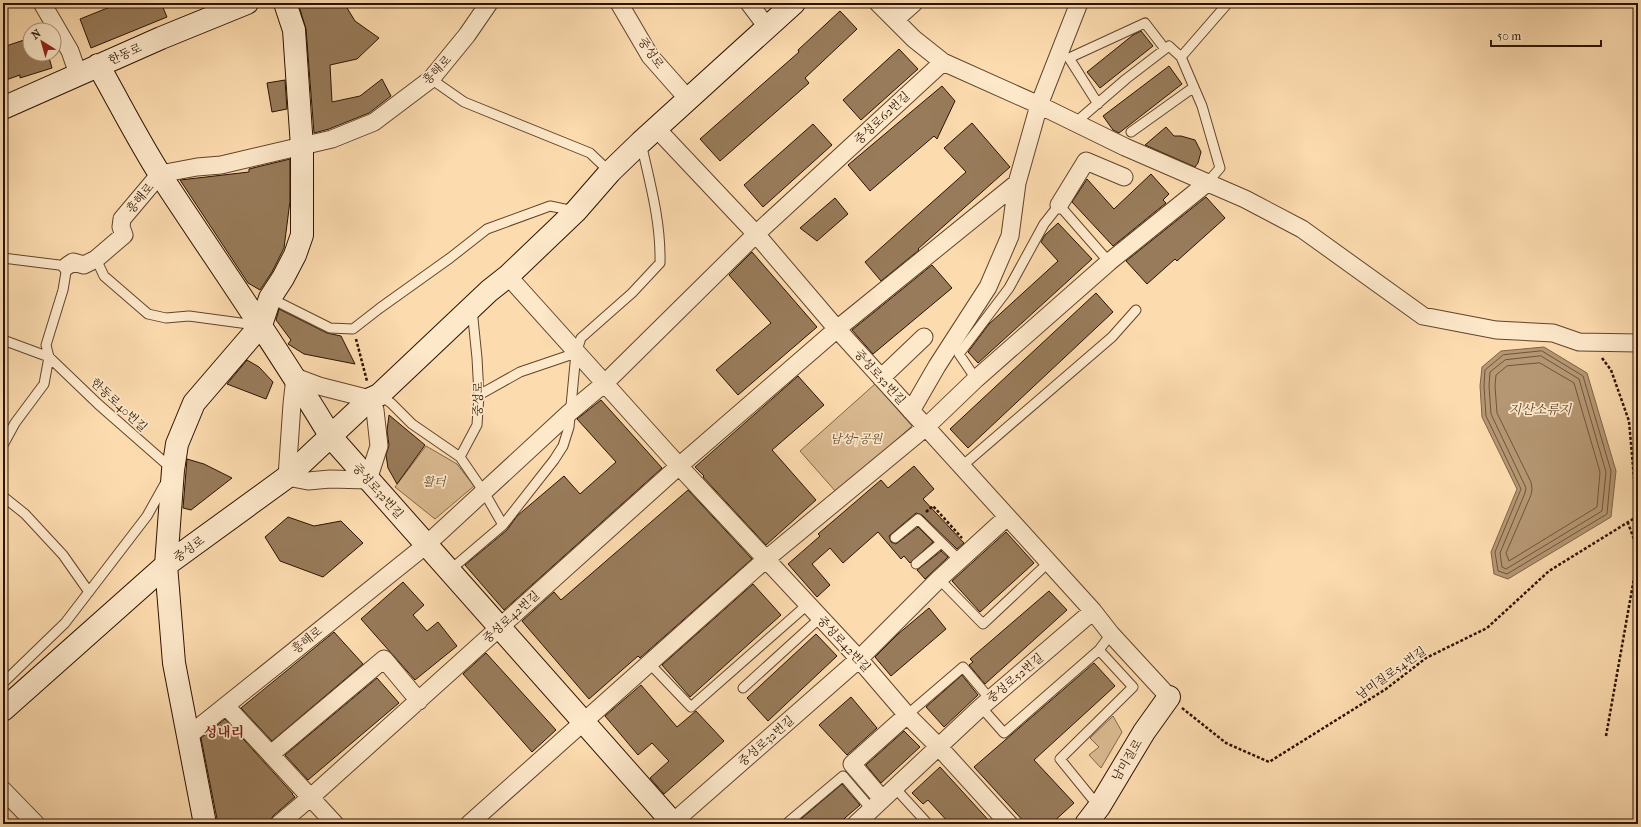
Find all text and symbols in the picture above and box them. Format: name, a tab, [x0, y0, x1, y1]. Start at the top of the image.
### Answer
north arrow	[22, 22, 62, 62]
scale bar	[1491, 22, 1601, 48]
text: N	[29, 26, 44, 42]
text: 50 m	[1497, 29, 1521, 43]
street label: 중성로	[635, 35, 667, 72]
street label: 한동로	[106, 40, 144, 67]
street label: 흥해로	[420, 52, 454, 87]
street label: 중성로62번길	[851, 89, 913, 147]
street label: 흥해로	[123, 180, 157, 216]
street label: 중성로52번길	[852, 347, 908, 407]
street label: 한동로40번길	[88, 375, 150, 435]
street label: 중성로	[471, 381, 485, 417]
water label: 지산소류지	[1509, 402, 1573, 417]
park label: 남성7공원	[830, 432, 884, 446]
street label: 중성로32번길	[350, 461, 406, 521]
park label: 활터	[422, 475, 447, 489]
street label: 중성로	[171, 533, 208, 565]
street label: 중성로42번길	[480, 588, 542, 646]
street label: 중성로42번길	[815, 613, 873, 675]
street label: 흥해로	[289, 623, 325, 656]
street label: 남미질로54번길	[1353, 644, 1429, 702]
street label: 중성로52번길	[984, 650, 1046, 706]
street label: 중성로32번길	[735, 713, 797, 769]
district label: 성내리	[204, 724, 244, 741]
street label: 남미질로	[1109, 736, 1145, 783]

